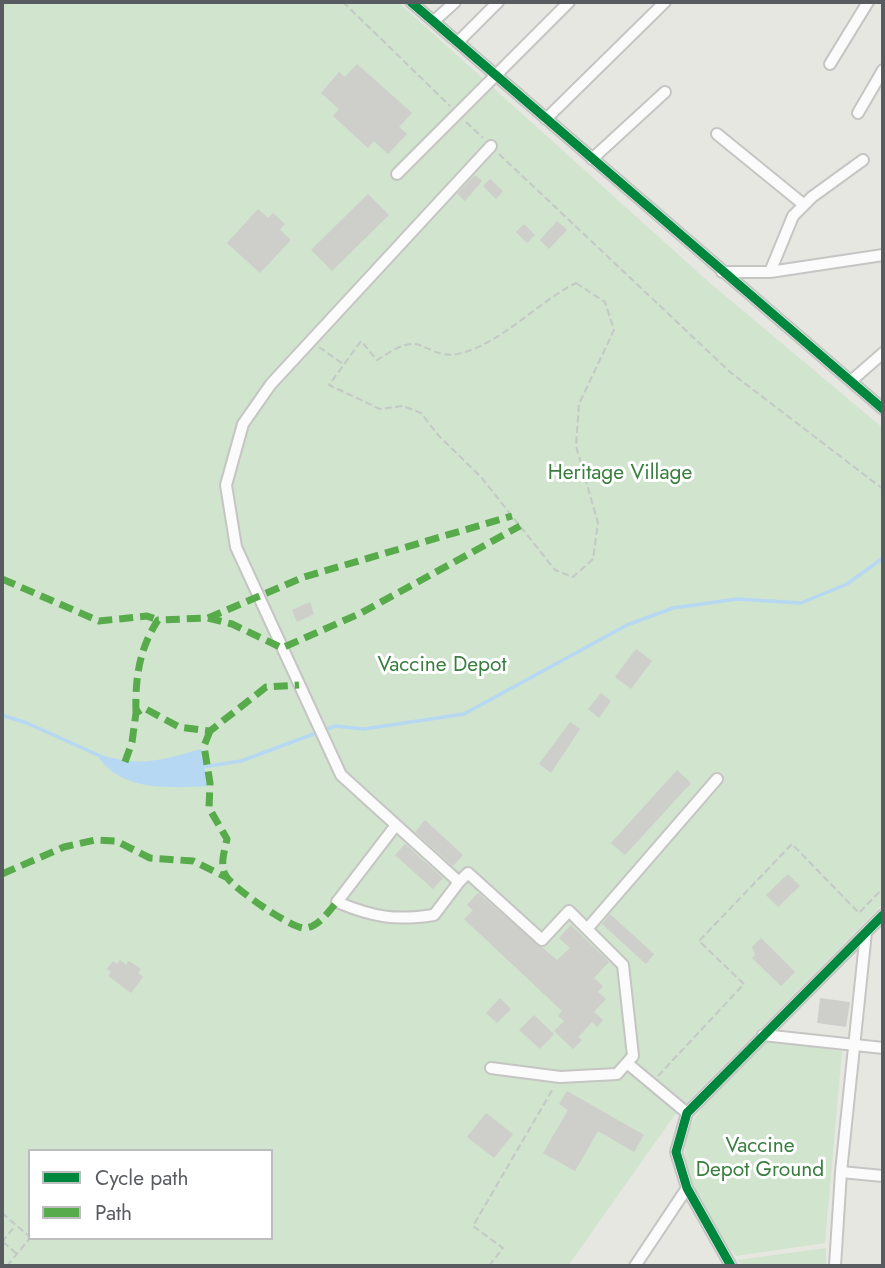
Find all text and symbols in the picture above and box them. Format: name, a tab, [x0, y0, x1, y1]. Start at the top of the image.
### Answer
park label: Heritage Village	[548, 461, 692, 487]
park label: Vaccine Depot	[377, 653, 507, 679]
park label: Vaccine Depot Ground	[696, 1134, 824, 1184]
legend	[28, 1149, 273, 1240]
text: Cycle path	[95, 1163, 188, 1193]
text: Path	[95, 1198, 132, 1228]

